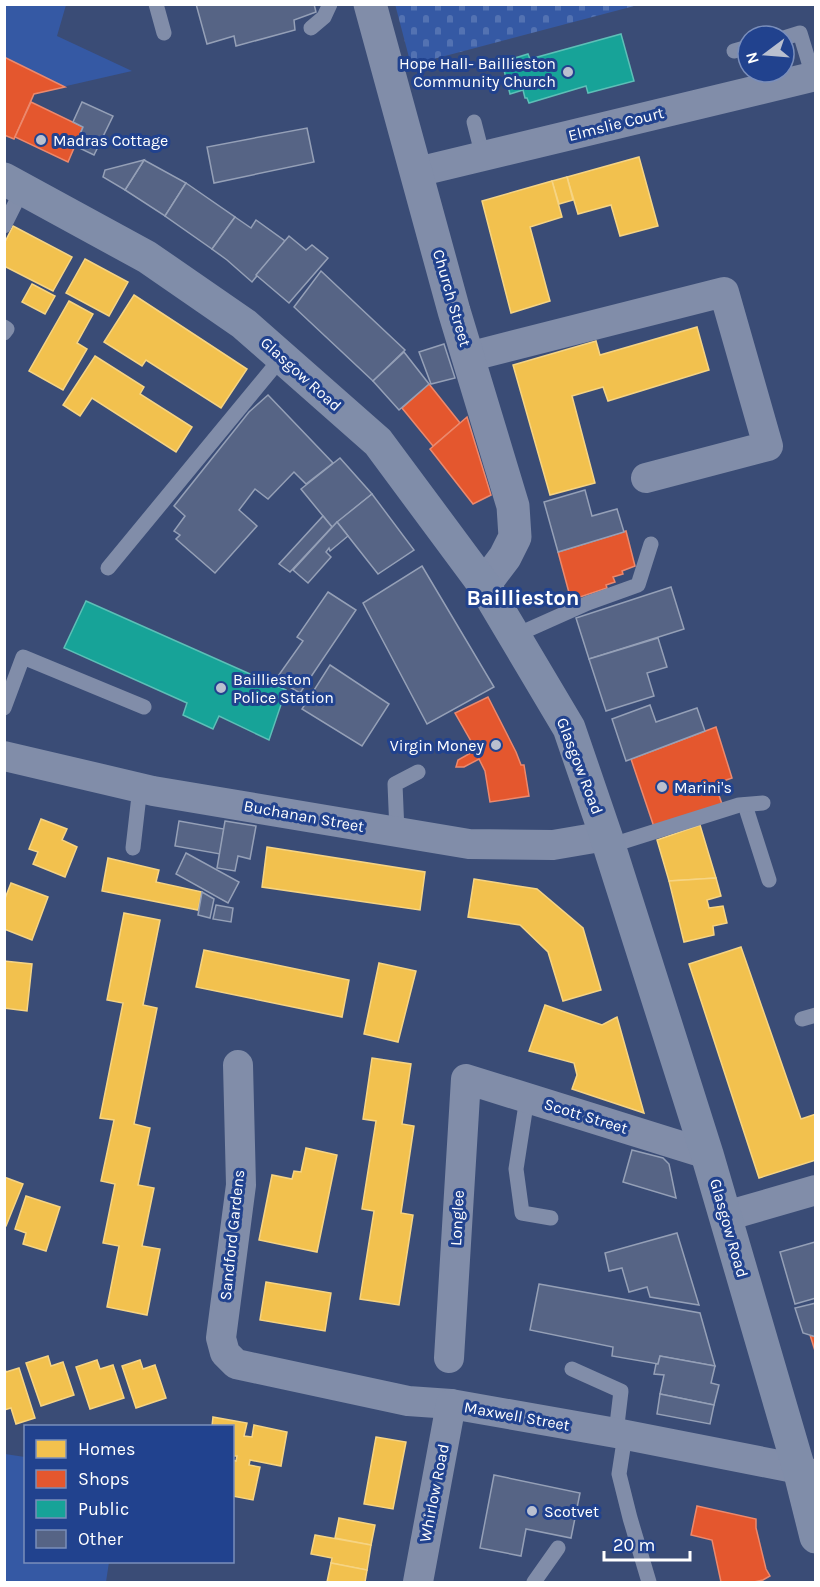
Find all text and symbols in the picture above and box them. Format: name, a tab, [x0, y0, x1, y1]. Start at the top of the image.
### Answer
north arrow	[736, 24, 796, 84]
text: N	[741, 50, 763, 66]
place label: Hope Hall- Baillieston Community Church	[399, 54, 556, 91]
marker: Hope Hall- Baillieston Community Church	[561, 65, 575, 79]
street label: Elmslie Court	[566, 103, 666, 145]
place label: Madras Cottage	[53, 131, 168, 150]
marker: Madras Cottage	[34, 133, 48, 147]
street label: Church Street	[429, 247, 475, 349]
street label: Glasgow Road	[257, 333, 345, 415]
district label: Baillieston	[466, 585, 580, 611]
place label: Baillieston Police Station	[233, 670, 334, 707]
marker: Baillieston Police Station	[214, 681, 228, 695]
street label: Glasgow Road	[553, 715, 607, 817]
place label: Virgin Money	[390, 736, 485, 755]
marker: Virgin Money	[489, 738, 503, 752]
place label: Marini's	[674, 778, 732, 797]
marker: Marini's	[655, 780, 669, 794]
street label: Buchanan Street	[242, 796, 366, 836]
street label: Scott Street	[542, 1094, 630, 1138]
street label: Sandford Gardens	[216, 1169, 248, 1301]
street label: Glasgow Road	[706, 1176, 752, 1280]
street label: Longlee	[446, 1190, 468, 1246]
street label: Maxwell Street	[463, 1397, 571, 1435]
legend	[24, 1425, 234, 1563]
text: Homes	[78, 1438, 135, 1460]
street label: Whirlow Road	[415, 1442, 453, 1544]
text: Shops	[78, 1468, 130, 1490]
text: Public	[78, 1498, 129, 1520]
place label: Scotvet	[544, 1502, 599, 1521]
marker: Scotvet	[525, 1504, 539, 1518]
scale bar	[604, 1524, 690, 1562]
text: Other	[78, 1528, 123, 1550]
text: 20 m	[613, 1534, 655, 1556]

